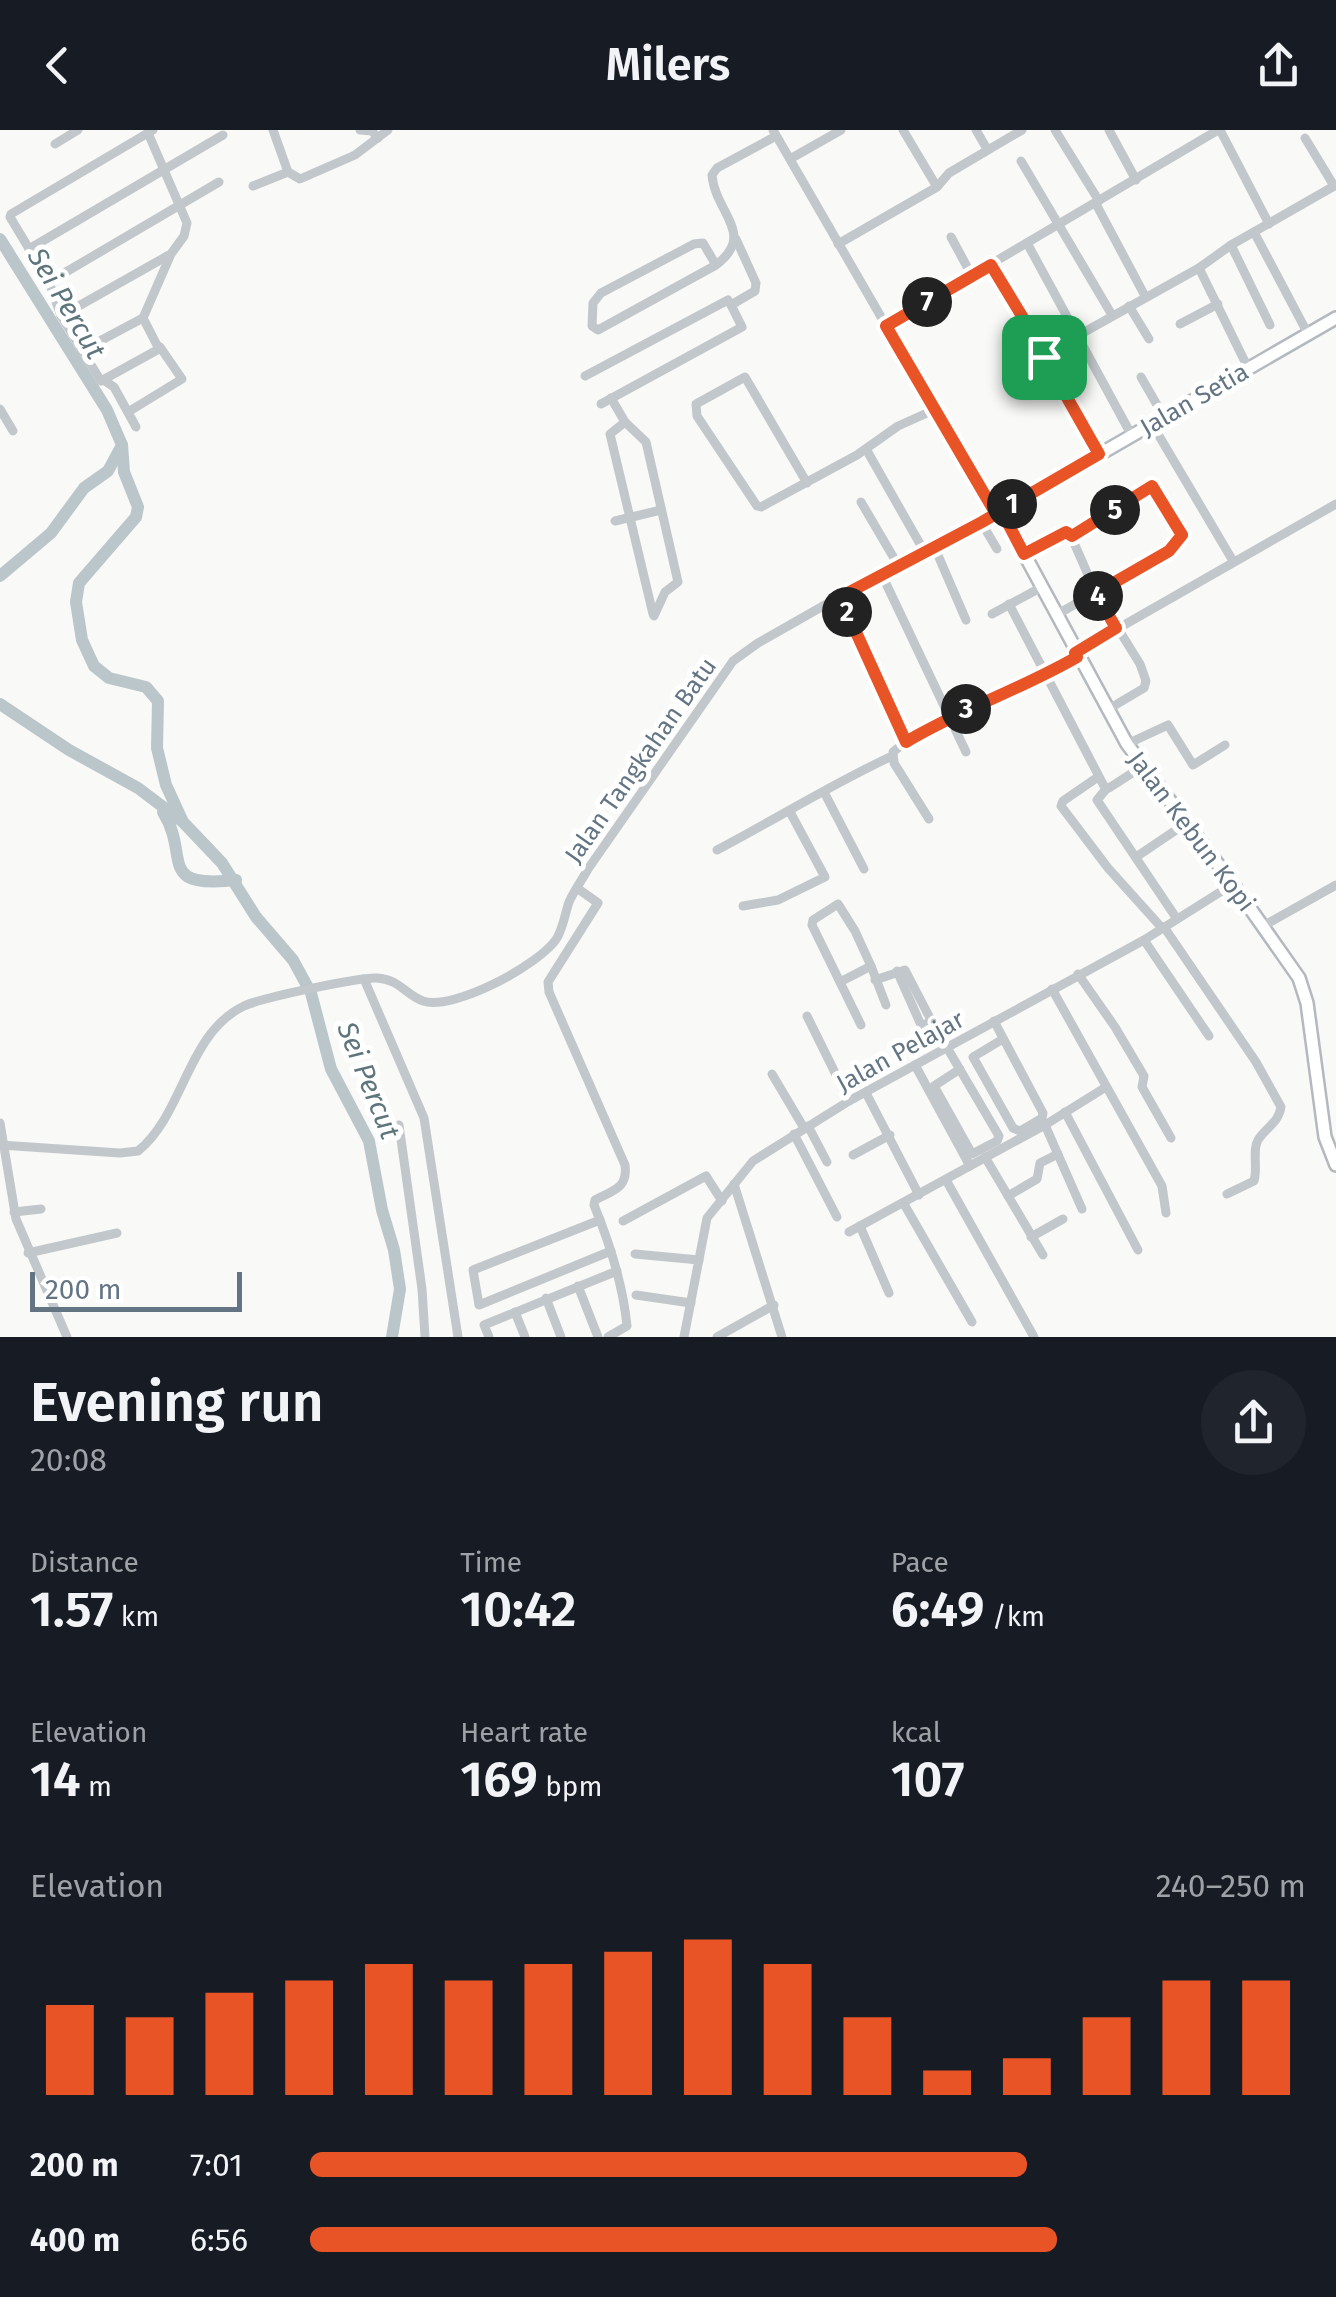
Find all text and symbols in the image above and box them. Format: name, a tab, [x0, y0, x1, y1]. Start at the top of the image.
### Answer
icon: back	[30, 38, 85, 93]
text: Milers	[606, 38, 730, 92]
icon: share	[1251, 38, 1306, 93]
water label: Sei Percut	[20, 241, 112, 365]
pin: 7	[902, 277, 952, 327]
text: 7	[920, 285, 934, 318]
pin	[1002, 315, 1087, 400]
icon: arrive	[1017, 330, 1072, 385]
street label: Jalan Setia	[1135, 357, 1254, 443]
pin: 1	[987, 479, 1037, 529]
pin: 5	[1090, 485, 1140, 535]
text: 1	[1006, 487, 1019, 520]
text: 5	[1107, 493, 1123, 526]
pin: 4	[1073, 571, 1123, 621]
text: 4	[1090, 579, 1106, 612]
pin: 2	[822, 587, 872, 637]
text: 2	[840, 595, 854, 628]
street label: Jalan Tangkahan Batu	[559, 652, 723, 869]
pin: 3	[941, 684, 991, 734]
text: 3	[959, 692, 973, 725]
street label: Jalan Kebun Kopi	[1121, 746, 1261, 918]
street label: Jalan Pelajar	[831, 1004, 970, 1099]
water label: Sei Percut	[330, 1016, 407, 1144]
scale bar	[30, 1267, 242, 1312]
text: 200 m	[45, 1273, 122, 1306]
text: Evening run	[30, 1370, 324, 1436]
button: share	[1201, 1370, 1306, 1475]
text: 20:08	[30, 1441, 107, 1479]
text: Distance	[30, 1546, 139, 1579]
text: Time	[460, 1546, 522, 1579]
text: Pace	[891, 1546, 949, 1579]
text: 1.57	[30, 1579, 113, 1639]
text: 10:42	[460, 1579, 576, 1639]
text: 6:49	[891, 1579, 985, 1639]
text: km	[113, 1600, 159, 1633]
text: /km	[985, 1600, 1045, 1633]
text: Elevation	[30, 1716, 147, 1749]
text: Heart rate	[460, 1716, 588, 1749]
text: kcal	[891, 1716, 941, 1749]
text: 14	[30, 1749, 81, 1809]
text: 169	[460, 1749, 538, 1809]
text: 107	[891, 1749, 965, 1809]
text: m	[81, 1770, 112, 1803]
text: bpm	[538, 1770, 602, 1803]
text: Elevation	[30, 1867, 164, 1905]
text: 240–250 m	[1156, 1867, 1306, 1905]
text: 200 m	[30, 2146, 119, 2184]
text: 7:01	[190, 2146, 243, 2184]
text: 400 m	[30, 2221, 120, 2259]
text: 6:56	[190, 2221, 248, 2259]

